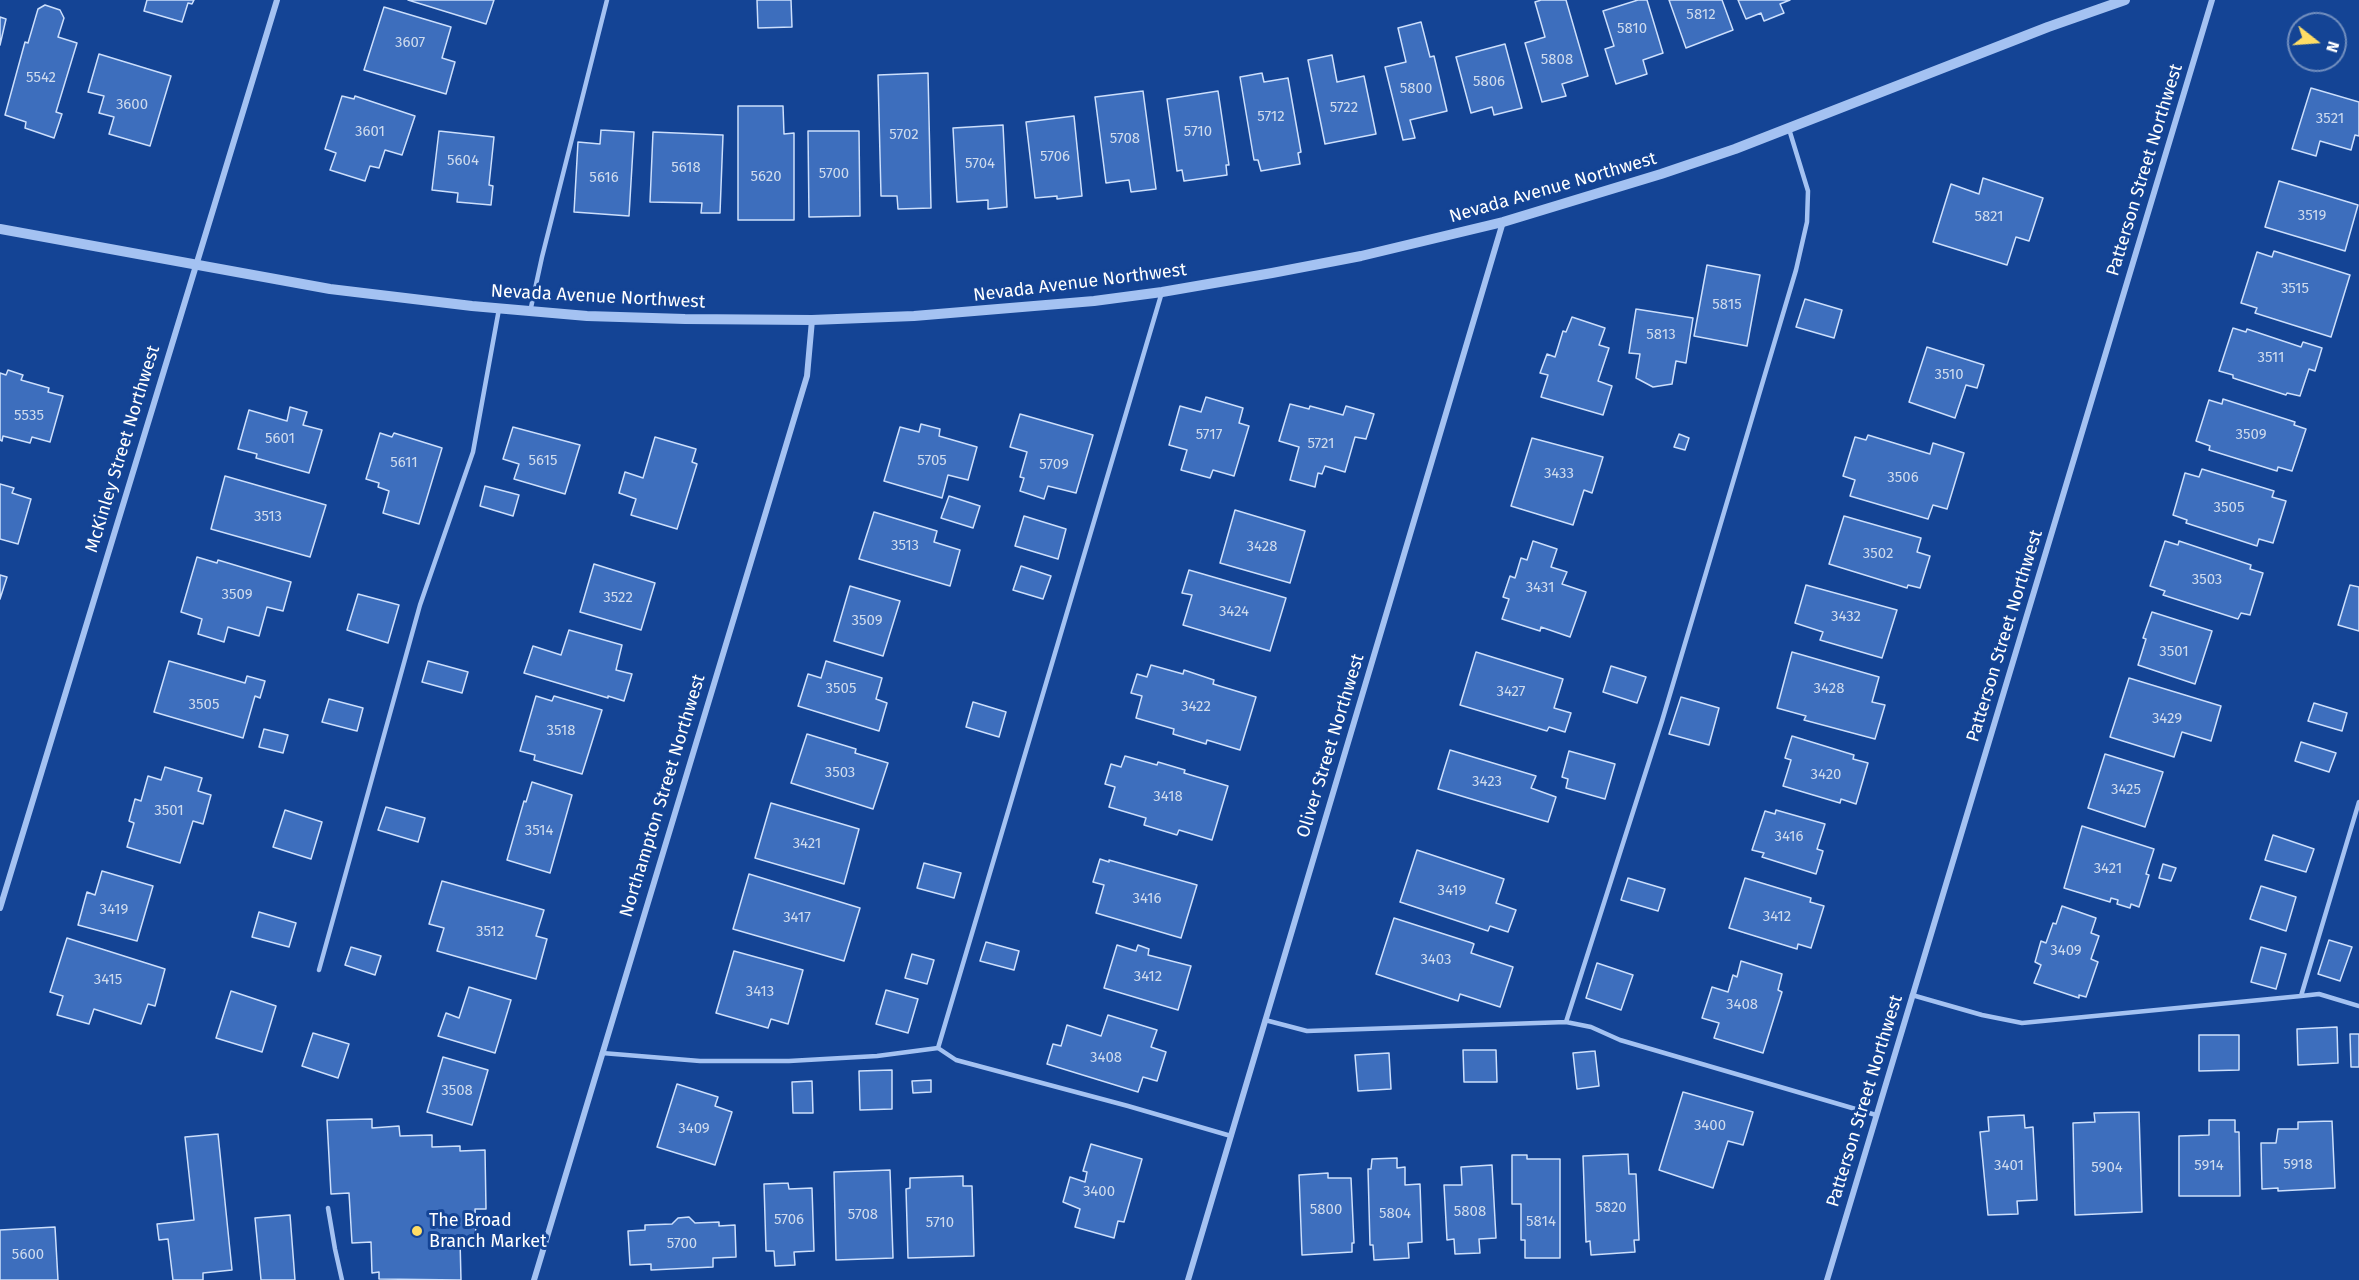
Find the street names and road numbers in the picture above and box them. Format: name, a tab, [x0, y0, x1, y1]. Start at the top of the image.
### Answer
street label: Patterson Street Northwest	[2102, 61, 2188, 279]
street label: Nevada Avenue Northwest	[1447, 148, 1659, 228]
street label: Nevada Avenue Northwest	[972, 259, 1188, 307]
street label: Nevada Avenue Northwest	[490, 281, 706, 313]
street label: McKinley Street Northwest	[81, 343, 165, 555]
street label: Patterson Street Northwest	[1962, 527, 2048, 745]
street label: Oliver Street Northwest	[1293, 651, 1369, 841]
street label: Northampton Street Northwest	[616, 672, 710, 920]
street label: Patterson Street Northwest	[1822, 992, 1908, 1210]

